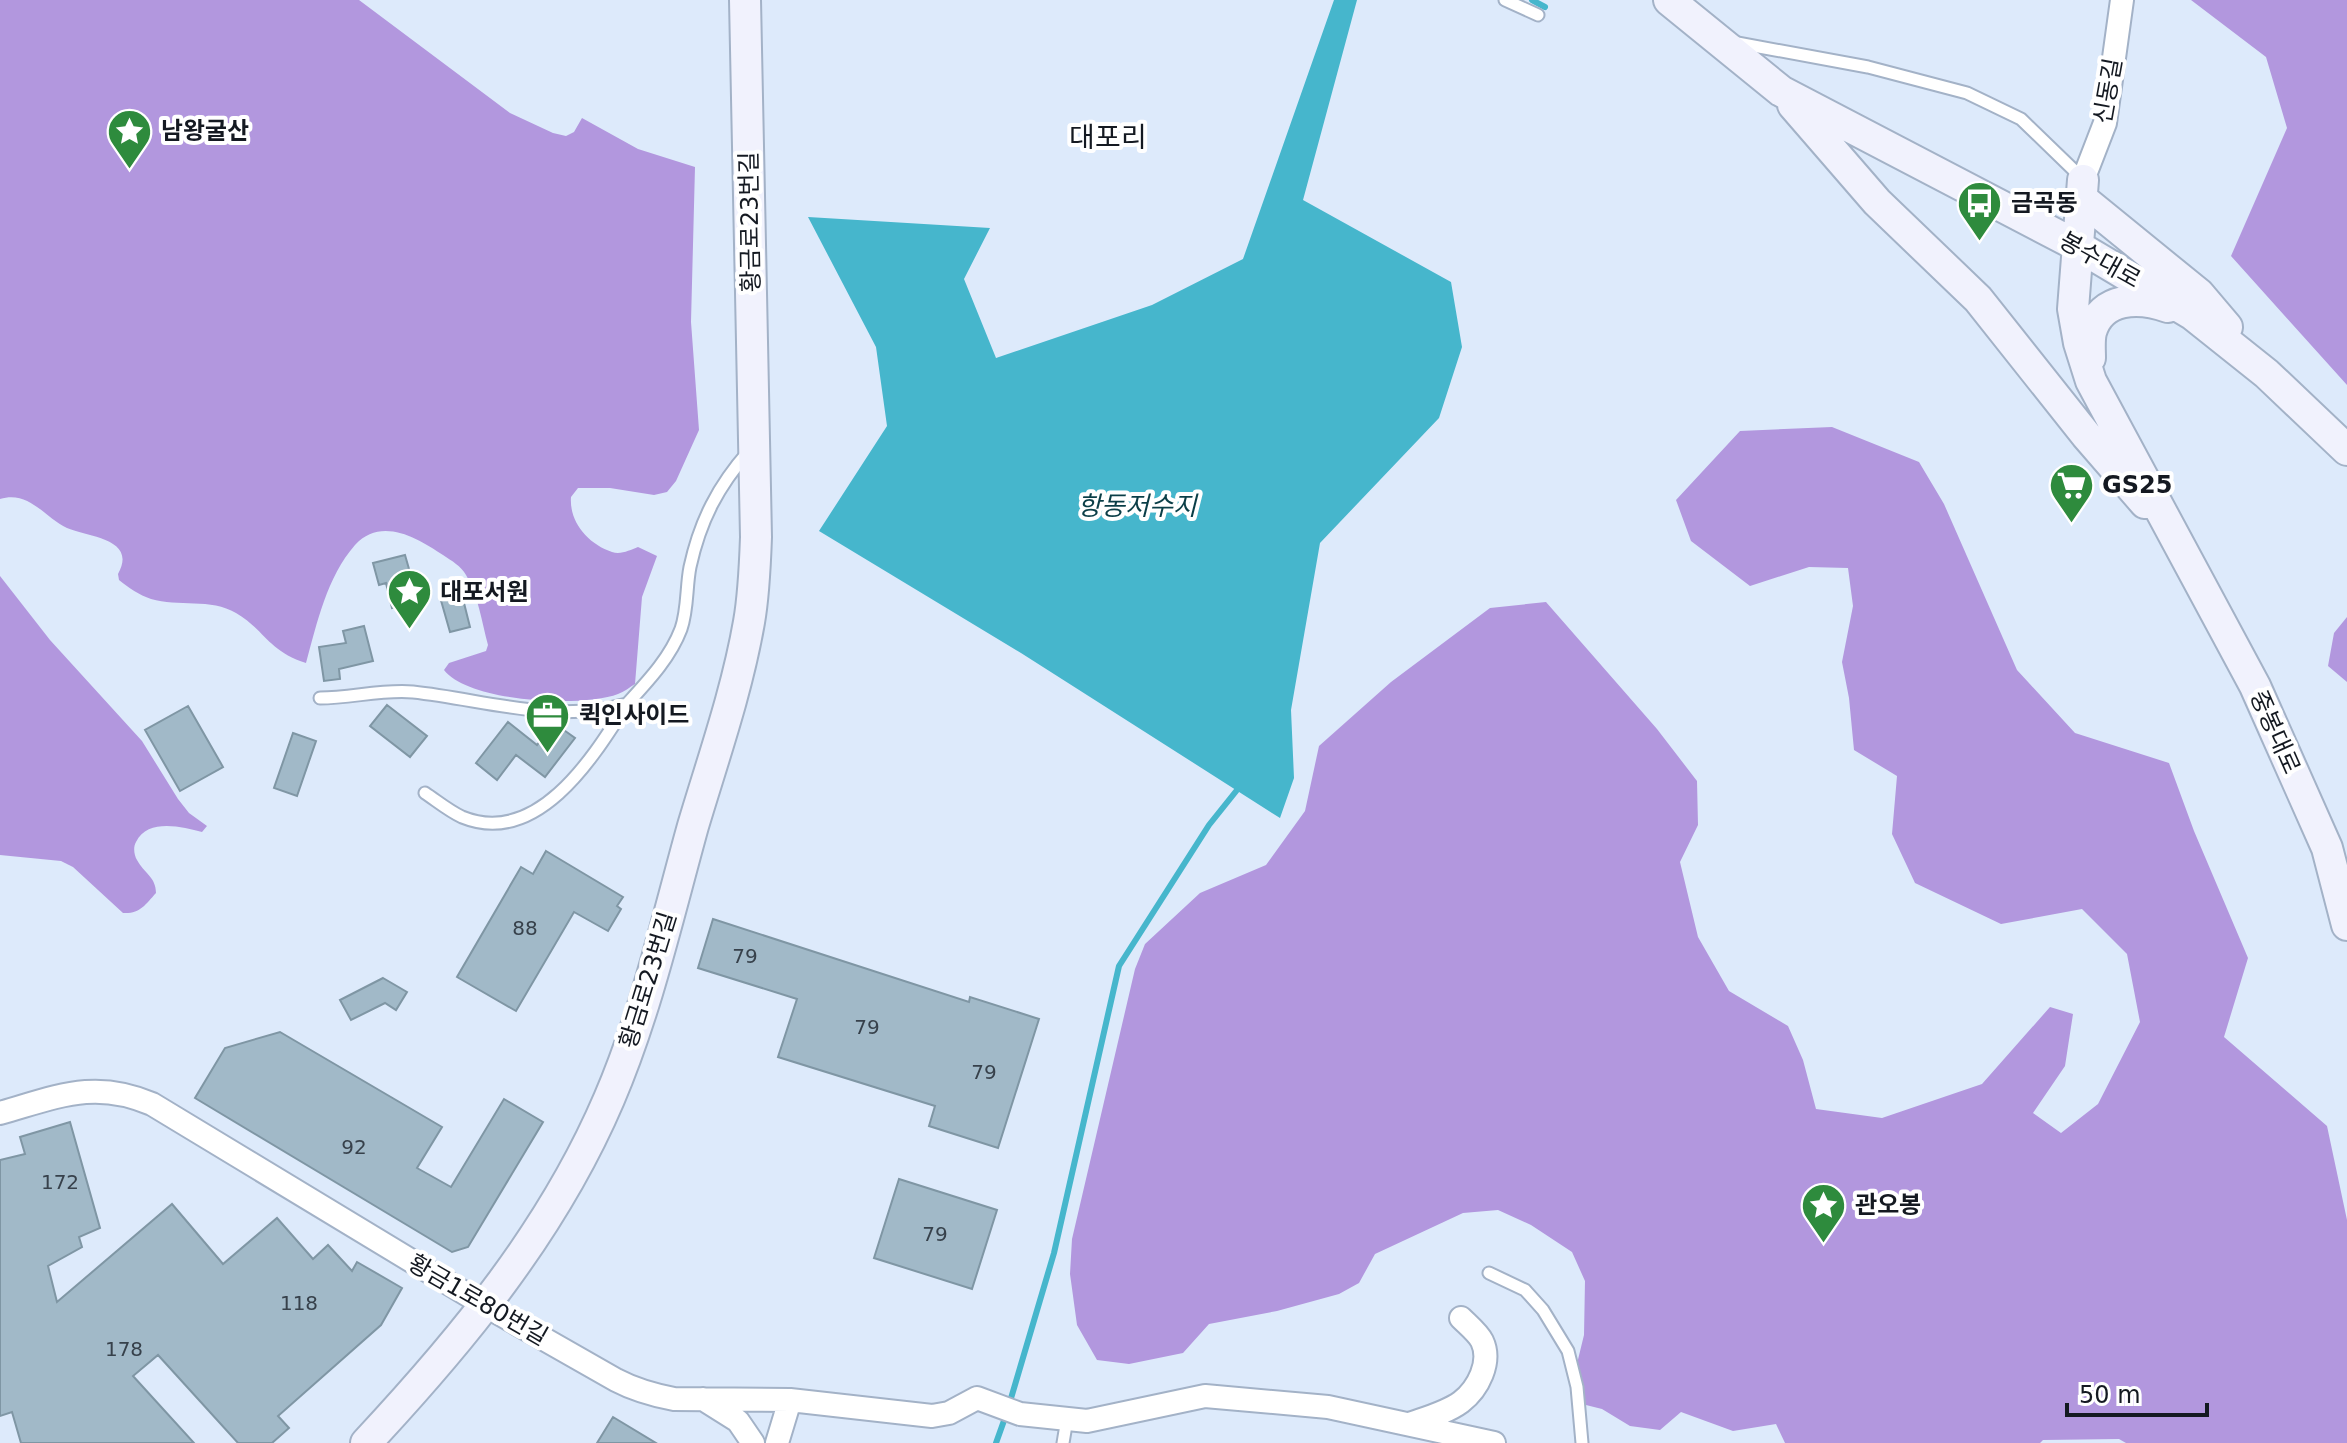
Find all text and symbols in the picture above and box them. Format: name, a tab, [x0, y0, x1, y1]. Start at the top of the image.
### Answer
street label: 신동길	[2088, 56, 2128, 126]
place icon: 남왕굴산	[106, 107, 154, 170]
place label: 남왕굴산	[161, 117, 249, 145]
district label: 대포리	[1069, 121, 1147, 154]
street label: 황금로23번길	[735, 151, 765, 293]
bus stop icon: 금곡동	[1956, 179, 2004, 242]
place label: 금곡동	[2011, 189, 2077, 217]
street label: 봉수대로	[2055, 226, 2145, 294]
supermarket icon: GS25	[2047, 461, 2095, 524]
place label: GS25	[2102, 471, 2172, 499]
water label: 항동저수지	[1077, 491, 1199, 521]
place icon: 대포서원	[385, 568, 433, 631]
place label: 대포서원	[440, 578, 528, 606]
street label: 중봉대로	[2244, 686, 2306, 778]
office icon: 퀵인사이드	[524, 691, 572, 754]
place label: 퀵인사이드	[579, 701, 689, 729]
street label: 황금로23번길	[614, 909, 682, 1051]
house number: 88	[512, 916, 538, 940]
house number: 79	[732, 944, 758, 968]
house number: 79	[854, 1015, 880, 1039]
house number: 79	[971, 1060, 997, 1084]
house number: 92	[341, 1135, 367, 1159]
house number: 172	[41, 1170, 79, 1194]
place icon: 관오봉	[1800, 1181, 1848, 1244]
place label: 관오봉	[1855, 1191, 1921, 1219]
house number: 79	[922, 1222, 948, 1246]
street label: 황금1로80번길	[403, 1249, 553, 1351]
house number: 118	[280, 1291, 318, 1315]
house number: 178	[105, 1337, 143, 1361]
scale bar	[2067, 1367, 2207, 1417]
text: 50 m	[2079, 1381, 2141, 1409]

